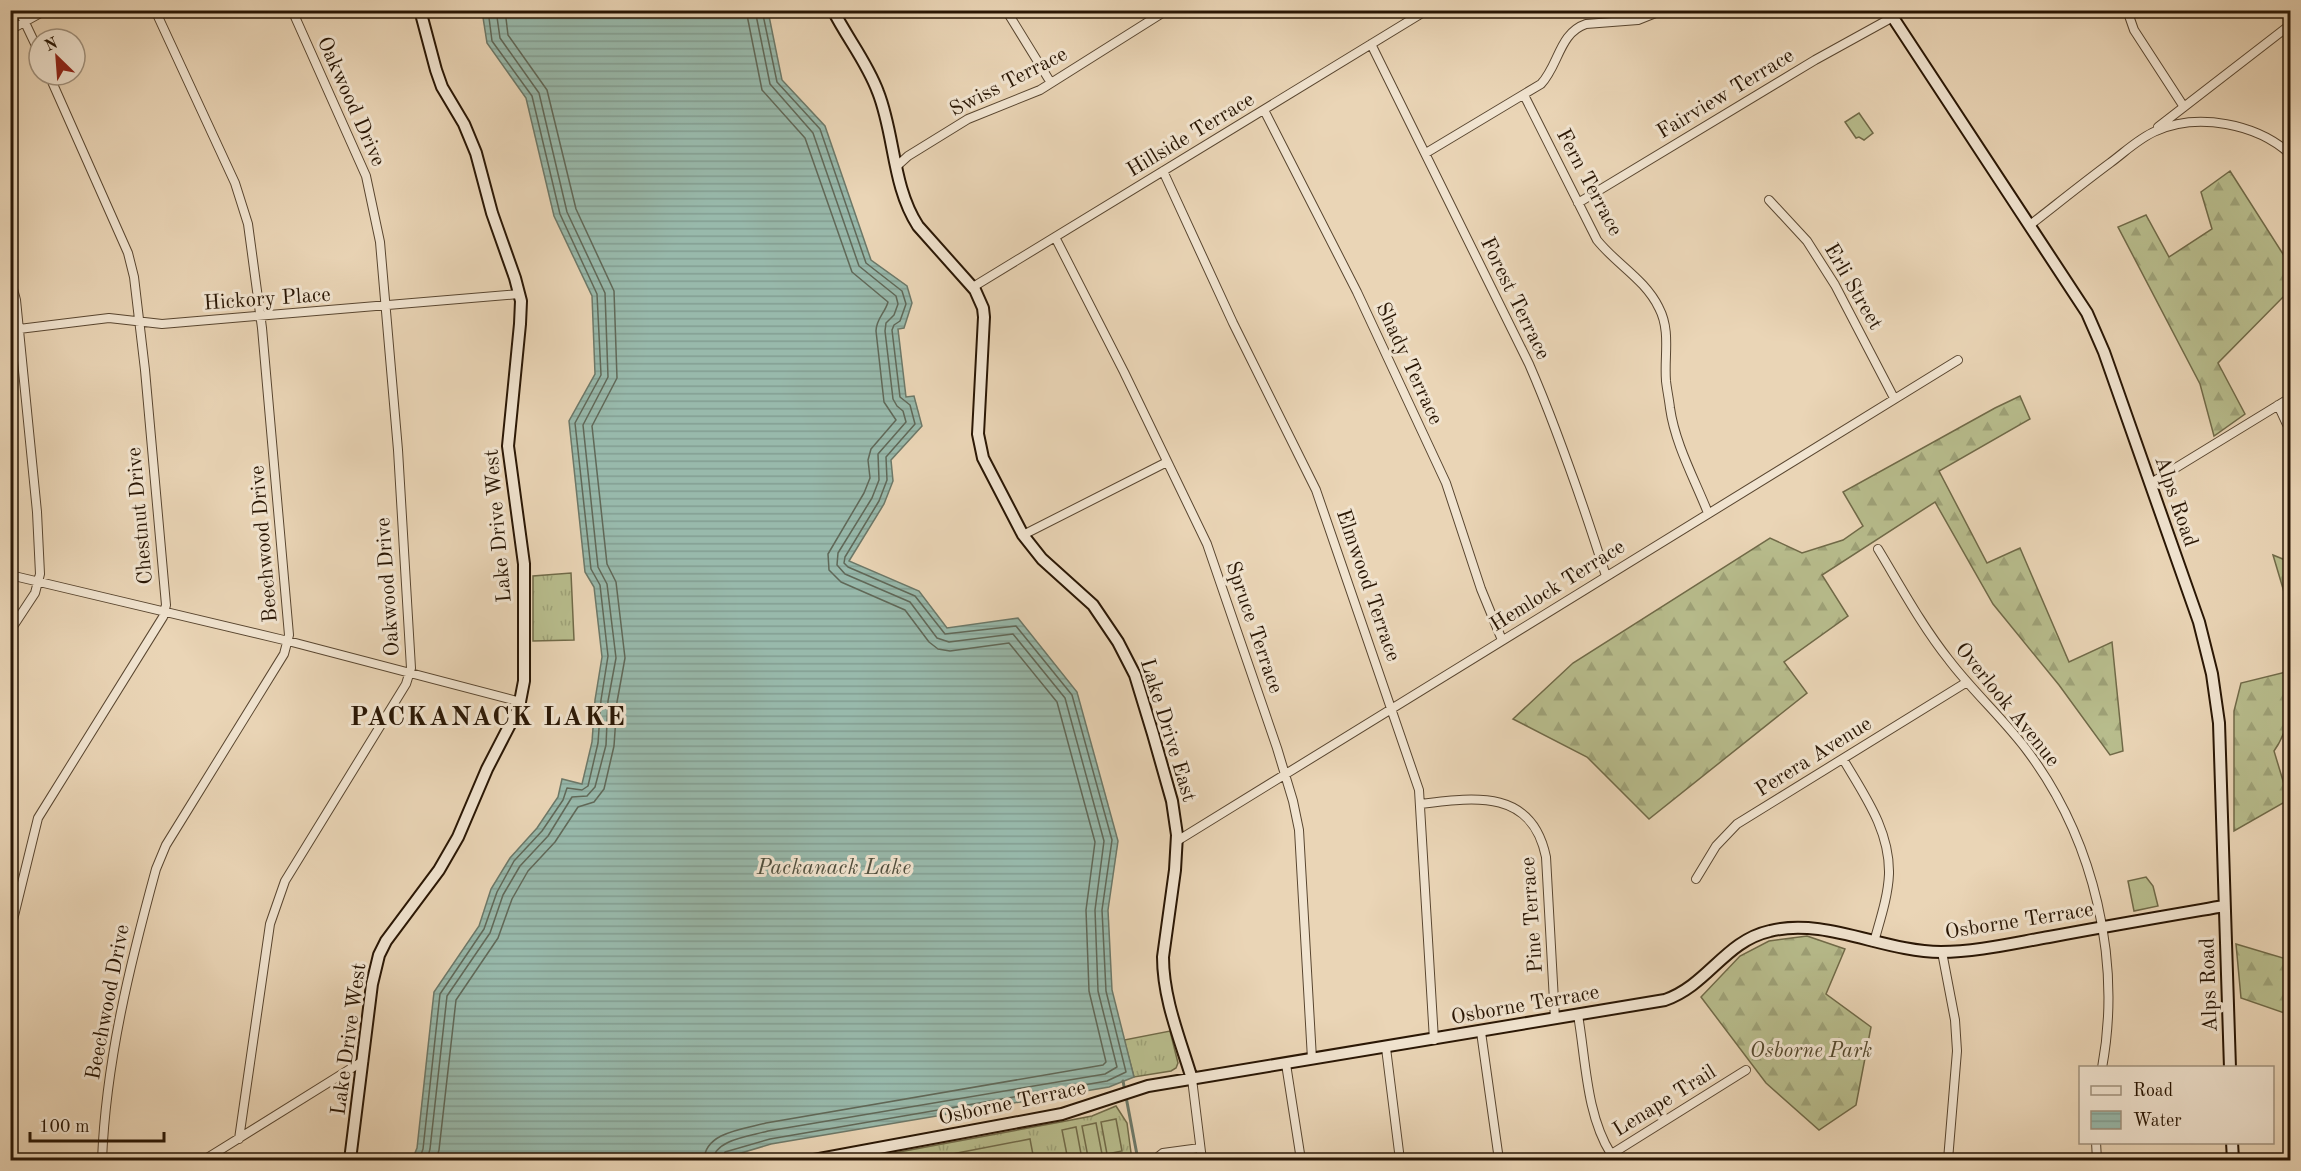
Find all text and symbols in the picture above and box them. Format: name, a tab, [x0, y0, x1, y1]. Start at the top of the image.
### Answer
north arrow	[27, 27, 87, 87]
street label: Oakwood Drive	[313, 34, 389, 170]
text: N	[43, 35, 61, 55]
street label: Swiss Terrace	[947, 44, 1071, 121]
street label: Fairview Terrace	[1654, 45, 1798, 143]
street label: Hillside Terrace	[1123, 89, 1258, 181]
street label: Fern Terrace	[1552, 126, 1626, 240]
street label: Forest Terrace	[1476, 234, 1553, 363]
street label: Erli Street	[1820, 240, 1886, 334]
street label: Hickory Place	[203, 285, 331, 314]
street label: Shady Terrace	[1371, 299, 1446, 428]
street label: Chestnut Drive	[124, 446, 157, 585]
street label: Lake Drive West	[481, 448, 516, 603]
street label: Alps Road	[2150, 453, 2201, 550]
street label: Beechwood Drive	[247, 464, 282, 623]
street label: Elmwood Terrace	[1332, 507, 1403, 664]
street label: Oakwood Drive	[373, 517, 404, 657]
street label: Hemlock Terrace	[1487, 536, 1629, 636]
street label: Spruce Terrace	[1221, 559, 1286, 696]
street label: Overlook Avenue	[1951, 639, 2063, 771]
street label: Lake Drive East	[1136, 656, 1199, 805]
district label: PACKANACK LAKE	[349, 704, 627, 731]
street label: Perera Avenue	[1752, 713, 1876, 801]
street label: Pine Terrace	[1518, 856, 1547, 974]
water label: Packanack Lake	[756, 857, 911, 879]
street label: Osborne Terrace	[1943, 899, 2095, 944]
street label: Beechwood Drive	[83, 923, 134, 1082]
street label: Alps Road	[2197, 937, 2222, 1032]
street label: Lake Drive West	[328, 962, 371, 1117]
street label: Osborne Terrace	[1450, 982, 1601, 1029]
park label: Osborne Park	[1750, 1041, 1872, 1062]
street label: Lenape Trail	[1610, 1061, 1720, 1141]
legend	[2079, 1066, 2274, 1144]
street label: Osborne Terrace	[937, 1078, 1088, 1129]
text: Road	[2133, 1082, 2173, 1100]
scale bar	[30, 1105, 164, 1143]
text: Water	[2133, 1112, 2182, 1130]
text: 100 m	[39, 1118, 90, 1136]

